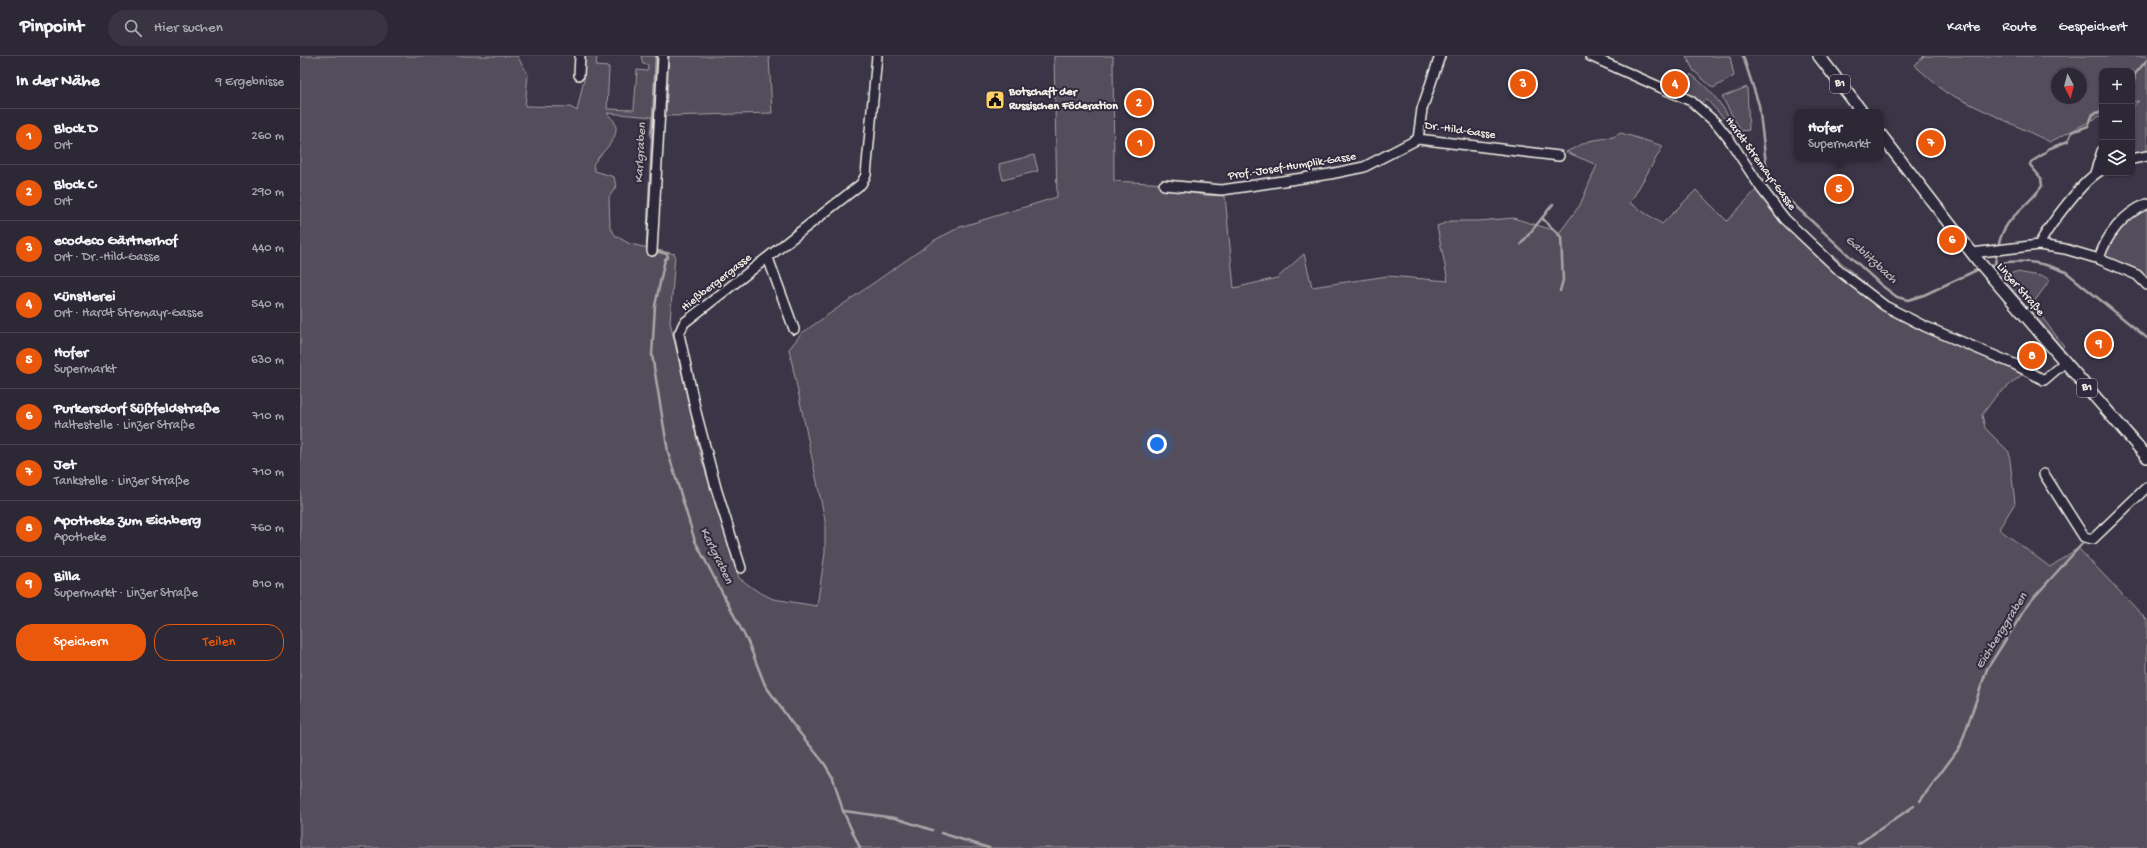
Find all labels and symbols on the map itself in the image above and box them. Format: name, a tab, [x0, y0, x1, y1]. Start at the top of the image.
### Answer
north arrow	[2051, 68, 2087, 104]
pin: 3	[1510, 69, 1536, 99]
pin: 4	[1662, 69, 1688, 99]
road number: B1	[1830, 75, 1850, 93]
place label: Botschaft der Russischen Föderation	[1008, 86, 1118, 114]
pin: 2	[1126, 88, 1152, 118]
public building icon: Botschaft der Russischen Föderation	[984, 89, 1006, 111]
street label: Hardt Stremayr-Gasse	[1721, 115, 1799, 214]
street label: Dr.-Hild-Gasse	[1423, 119, 1497, 143]
water label: Karlgraben	[632, 121, 650, 184]
pin: 1	[1127, 128, 1153, 158]
pin: 7	[1918, 128, 1944, 158]
street label: Prof.-Josef-Humplik-Gasse	[1226, 150, 1358, 184]
pin: 5	[1826, 174, 1852, 204]
pin: 6	[1939, 225, 1965, 255]
water label: Gablitzbach	[1842, 233, 1901, 288]
street label: Hießbergergasse	[679, 251, 756, 315]
street label: Linzer Straße	[1993, 260, 2048, 320]
pin: 9	[2086, 329, 2112, 359]
pin: 8	[2019, 341, 2045, 371]
road number: B1	[2077, 379, 2097, 397]
your location	[1147, 434, 1167, 454]
water label: Karlgraben	[696, 525, 736, 587]
water label: Eichberggraben	[1973, 590, 2032, 672]

